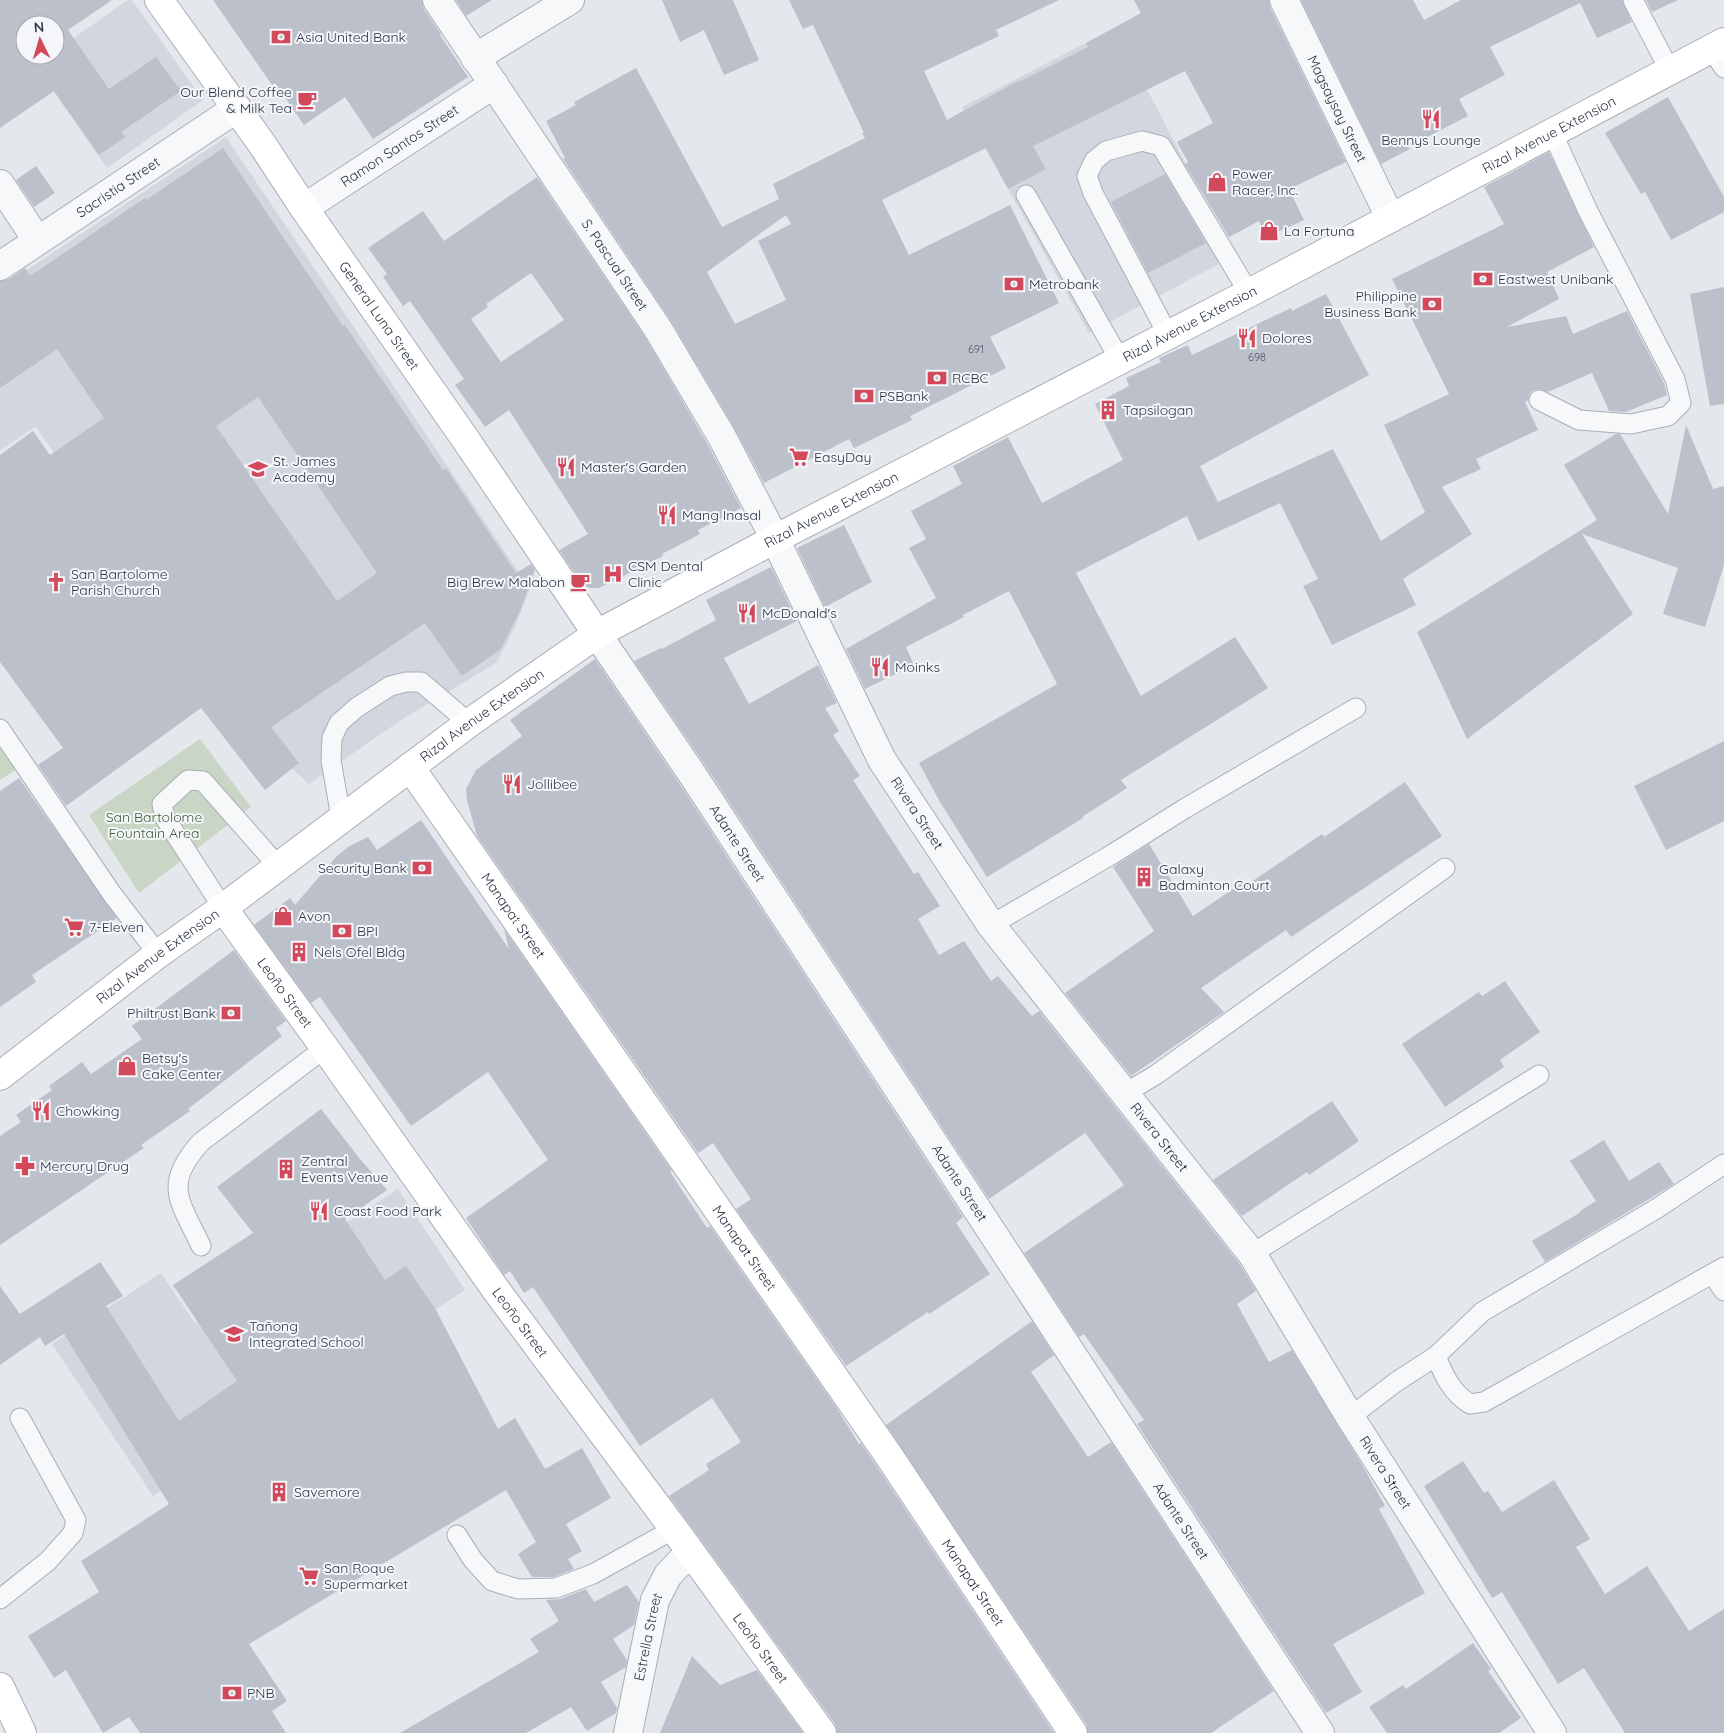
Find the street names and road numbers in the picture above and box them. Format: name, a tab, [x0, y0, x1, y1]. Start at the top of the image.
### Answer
street label: Magsaysay Street	[1303, 52, 1371, 165]
street label: Rizal Avenue Extension	[1479, 92, 1619, 177]
street label: Ramon Santos Street	[337, 100, 462, 191]
street label: Sacristia Street	[73, 153, 164, 222]
street label: S. Pascual Street	[578, 216, 652, 314]
street label: General Luna Street	[335, 258, 424, 374]
street label: Rizal Avenue Extension	[1120, 281, 1260, 366]
street label: Rizal Avenue Extension	[761, 468, 901, 552]
street label: Rizal Avenue Extension	[416, 665, 547, 766]
street label: Rivera Street	[887, 773, 948, 853]
street label: Adante Street	[705, 801, 769, 886]
street label: Manapat Street	[477, 869, 550, 962]
street label: Rizal Avenue Extension	[92, 905, 223, 1008]
street label: Leoño Street	[253, 954, 317, 1032]
street label: Rivera Street	[1126, 1099, 1193, 1176]
street label: Adante Street	[928, 1141, 992, 1225]
street label: Manapat Street	[708, 1202, 781, 1295]
street label: Leoño Street	[488, 1284, 552, 1361]
street label: Rivera Street	[1355, 1432, 1416, 1513]
street label: Adante Street	[1149, 1479, 1213, 1563]
street label: Manapat Street	[938, 1536, 1008, 1630]
street label: Estrella Street	[630, 1589, 666, 1683]
street label: Leoño Street	[729, 1610, 792, 1687]

